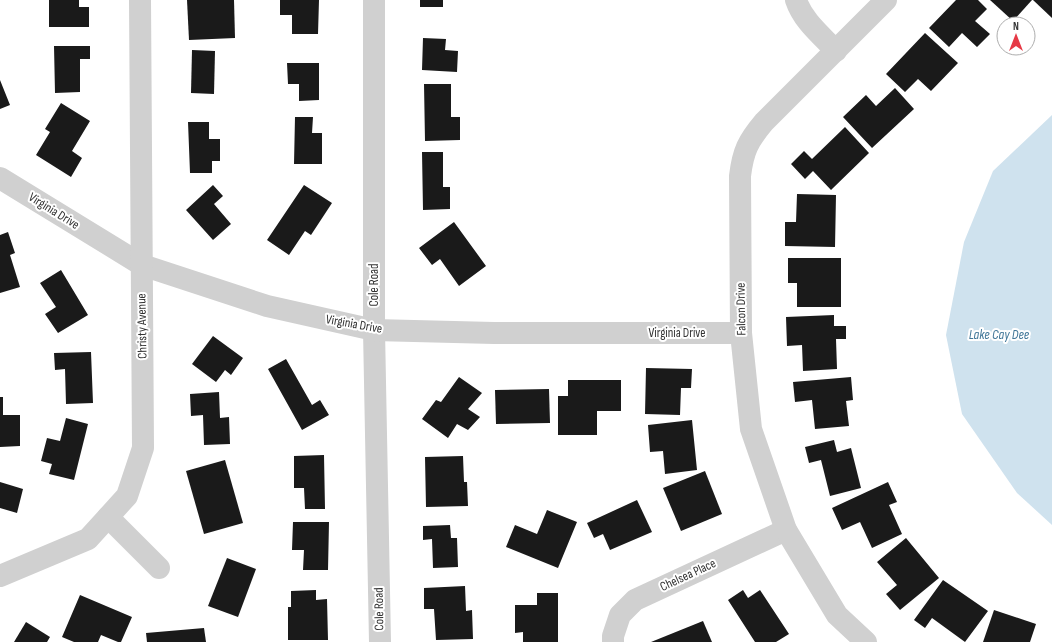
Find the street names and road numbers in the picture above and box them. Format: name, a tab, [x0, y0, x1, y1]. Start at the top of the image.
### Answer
street label: Virginia Drive	[26, 189, 82, 233]
street label: Cole Road	[366, 264, 382, 306]
street label: Falcon Drive	[733, 282, 749, 336]
street label: Christy Avenue	[133, 293, 151, 359]
street label: Virginia Drive	[325, 311, 383, 337]
street label: Virginia Drive	[648, 325, 706, 341]
street label: Chelsea Place	[658, 555, 718, 595]
street label: Cole Road	[371, 587, 387, 631]

